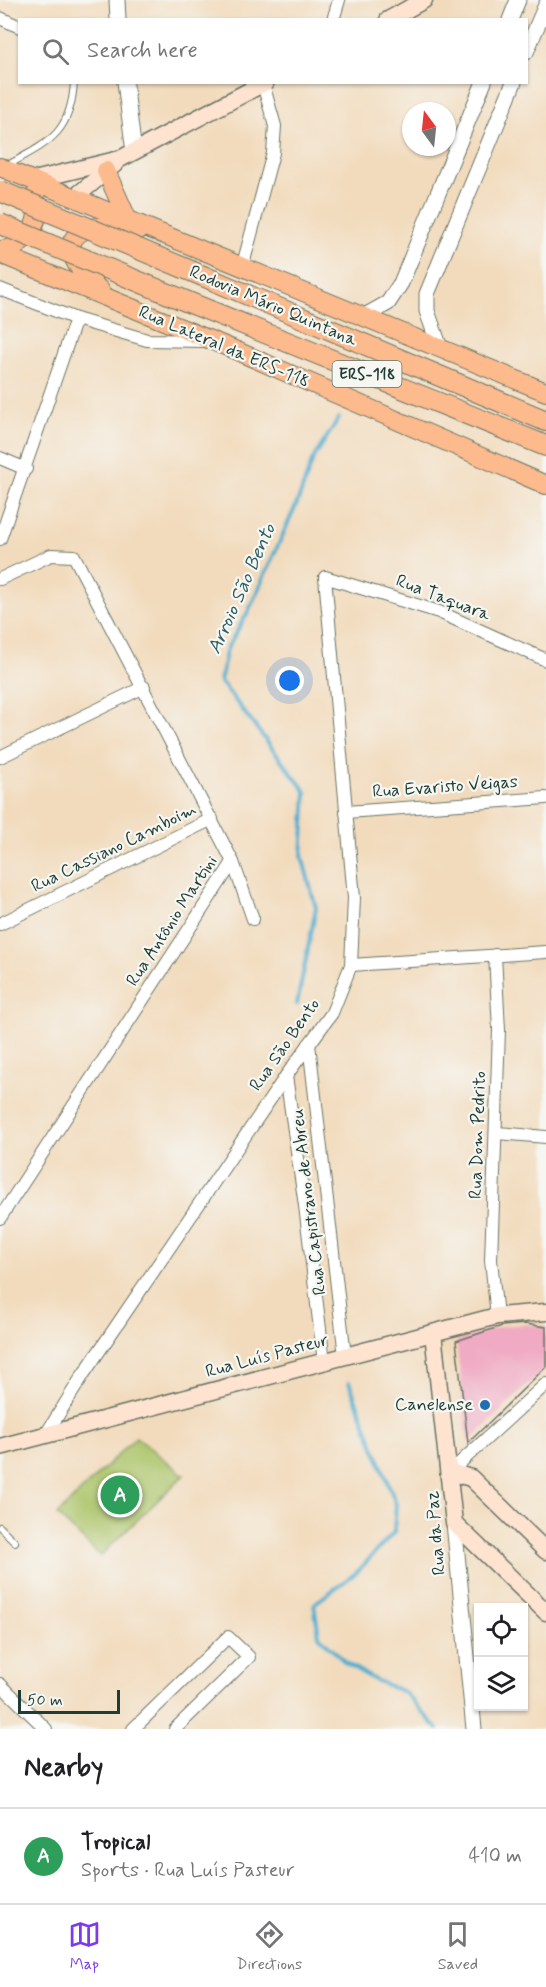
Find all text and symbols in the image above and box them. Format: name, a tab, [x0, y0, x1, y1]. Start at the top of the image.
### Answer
search box	[18, 18, 528, 84]
icon: search	[39, 35, 72, 68]
text: Search here	[87, 37, 198, 65]
north arrow	[402, 102, 456, 156]
street label: Rodovia Mário Quintana	[186, 260, 361, 352]
street label: Rua Lateral da ERS-118	[135, 300, 313, 394]
road number: ERS-118	[332, 361, 401, 387]
water label: Arroio São Bento	[201, 519, 283, 658]
street label: Rua Taquara	[392, 569, 494, 627]
your location	[275, 666, 304, 695]
street label: Rua Evaristo Veigas	[372, 770, 518, 804]
street label: Rua Cassiano Camboim	[27, 797, 201, 899]
street label: Rua Antônio Martini	[121, 851, 223, 991]
street label: Rua São Bento	[244, 994, 326, 1096]
street label: Rua Dom Pedrito	[464, 1071, 492, 1199]
street label: Rua Capistrano de Abreu	[286, 1107, 332, 1297]
street label: Rua Luís Pasteur	[203, 1328, 331, 1384]
place label: Canelense	[395, 1393, 473, 1417]
marker: Canelense	[478, 1398, 492, 1412]
pin: A	[100, 1472, 140, 1518]
street label: Rua da Paz	[420, 1490, 452, 1576]
map controls	[474, 1603, 528, 1711]
button: locate	[474, 1603, 528, 1657]
button: layers	[474, 1657, 528, 1711]
scale bar	[18, 1687, 120, 1714]
text: 50 m	[27, 1690, 63, 1711]
text: Nearby	[24, 1751, 103, 1785]
text: Tropical	[81, 1829, 150, 1857]
text: A	[37, 1843, 50, 1870]
text: 410 m	[468, 1843, 522, 1870]
text: Sports · Rua Luís Pasteur	[81, 1857, 295, 1884]
tab: Map	[68, 1918, 101, 1975]
tab: Directions	[236, 1918, 302, 1975]
tab: Saved	[438, 1918, 478, 1975]

